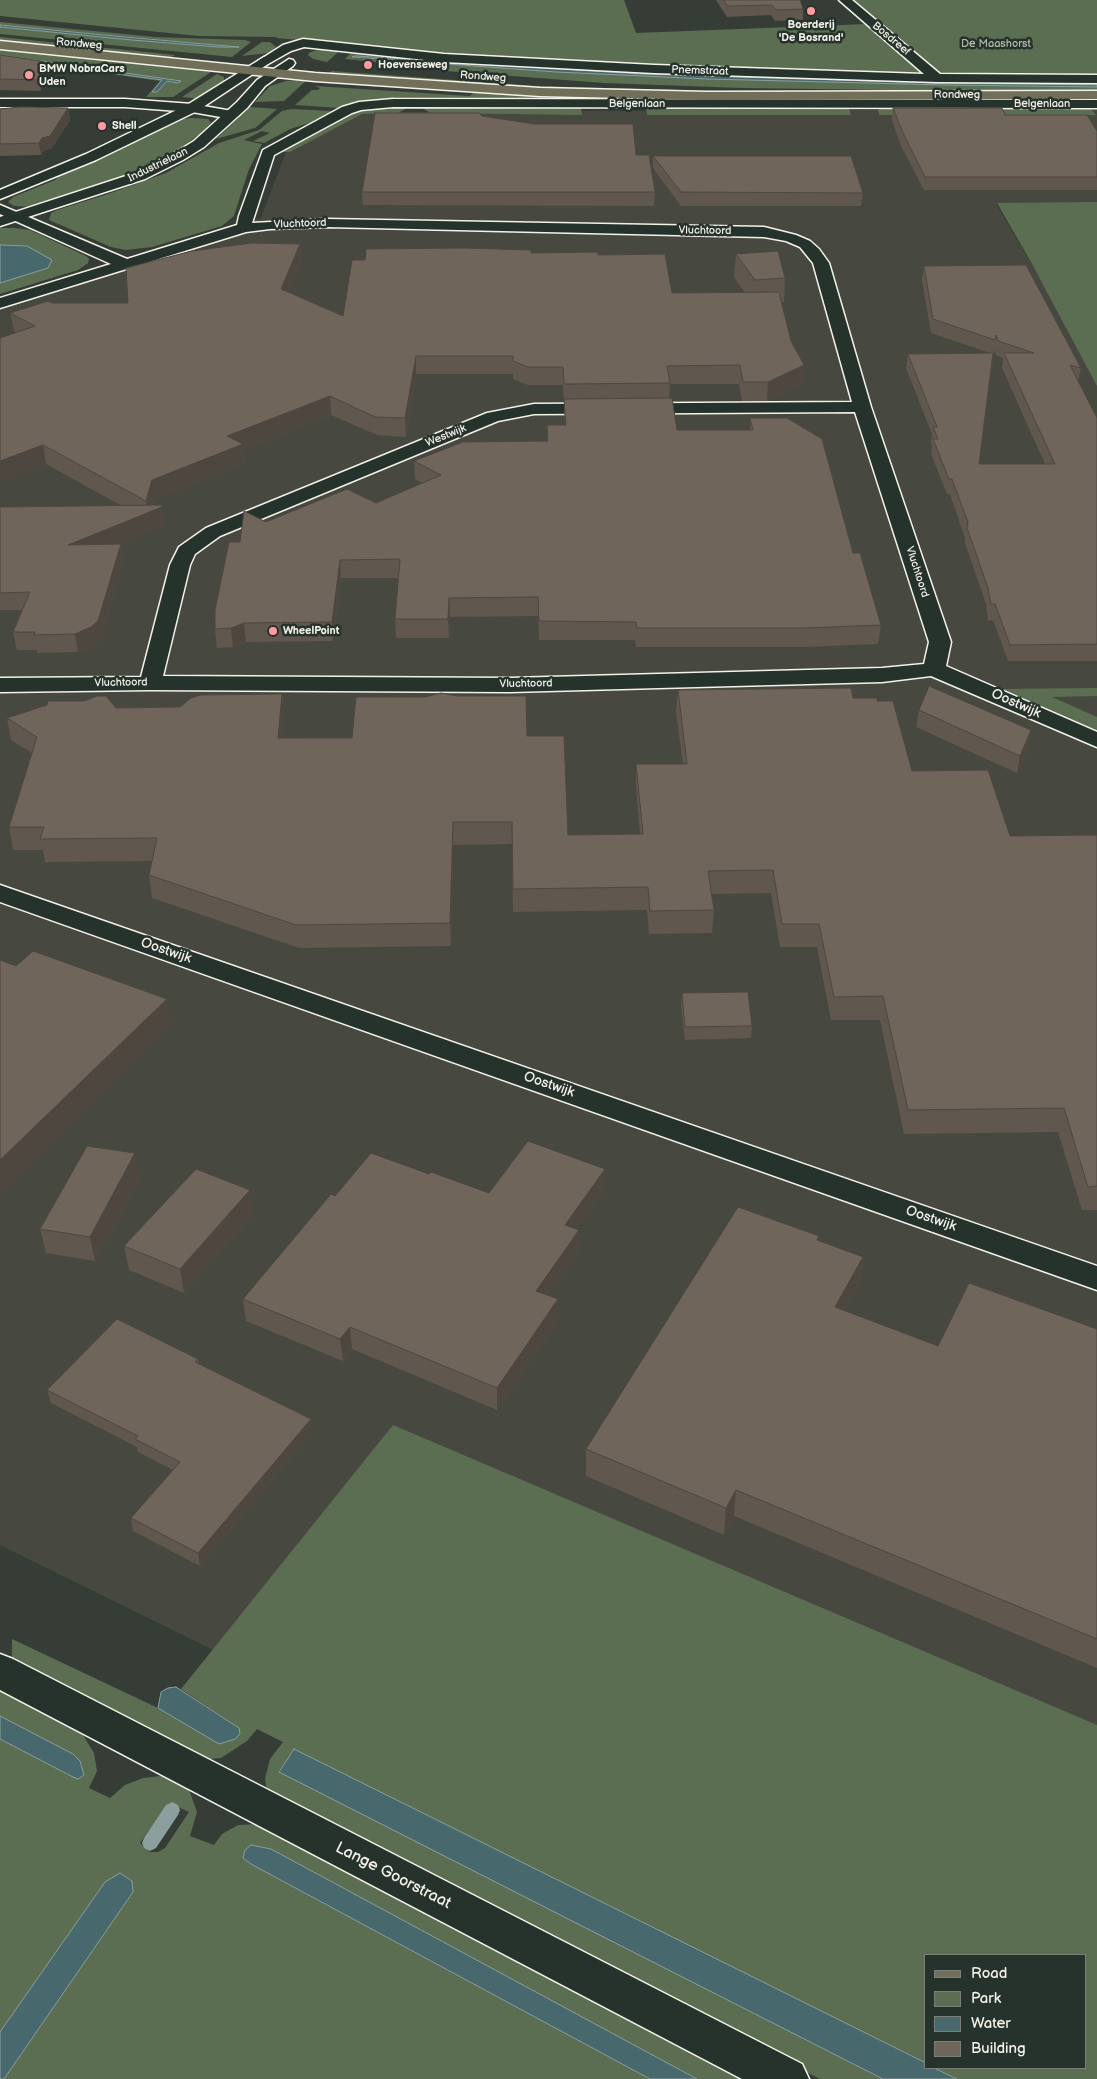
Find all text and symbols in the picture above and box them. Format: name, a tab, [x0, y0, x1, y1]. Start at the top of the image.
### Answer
marker: Boerderij 'De Bosrand'	[805, 5, 817, 17]
place label: Boerderij 'De Bosrand'	[779, 18, 843, 44]
street label: Bosdreef	[869, 19, 913, 59]
street label: Rondweg	[55, 35, 103, 53]
park label: De Maashorst	[961, 37, 1031, 51]
place label: Hoevenseweg	[378, 58, 448, 72]
marker: Hoevenseweg	[362, 59, 374, 71]
place label: BMW NobraCars Uden	[39, 62, 125, 88]
street label: Pnemstraat	[671, 63, 729, 79]
marker: BMW NobraCars Uden	[23, 69, 35, 81]
street label: Rondweg	[459, 69, 507, 85]
street label: Rondweg	[934, 88, 980, 102]
street label: Belgenlaan	[609, 97, 665, 111]
street label: Belgenlaan	[1014, 97, 1070, 111]
place label: Shell	[112, 119, 137, 133]
marker: Shell	[96, 120, 108, 132]
street label: Industrielaan	[126, 145, 190, 185]
street label: Vluchtoord	[273, 216, 327, 232]
street label: Vluchtoord	[678, 224, 732, 238]
street label: Westwijk	[424, 422, 468, 450]
street label: Vluchtoord	[903, 545, 931, 599]
place label: WheelPoint	[283, 624, 339, 638]
marker: WheelPoint	[267, 625, 279, 637]
street label: Vluchtoord	[94, 676, 148, 690]
street label: Vluchtoord	[499, 677, 553, 691]
street label: Oostwijk	[989, 686, 1043, 722]
street label: Oostwijk	[138, 935, 194, 967]
street label: Oostwijk	[521, 1069, 577, 1101]
street label: Oostwijk	[903, 1203, 959, 1235]
street label: Lange Goorstraat	[332, 1839, 454, 1913]
legend	[924, 1954, 1087, 2069]
text: Road	[971, 1964, 1007, 1983]
text: Park	[971, 1989, 1001, 2008]
text: Water	[971, 2014, 1011, 2033]
text: Building	[971, 2039, 1026, 2058]

